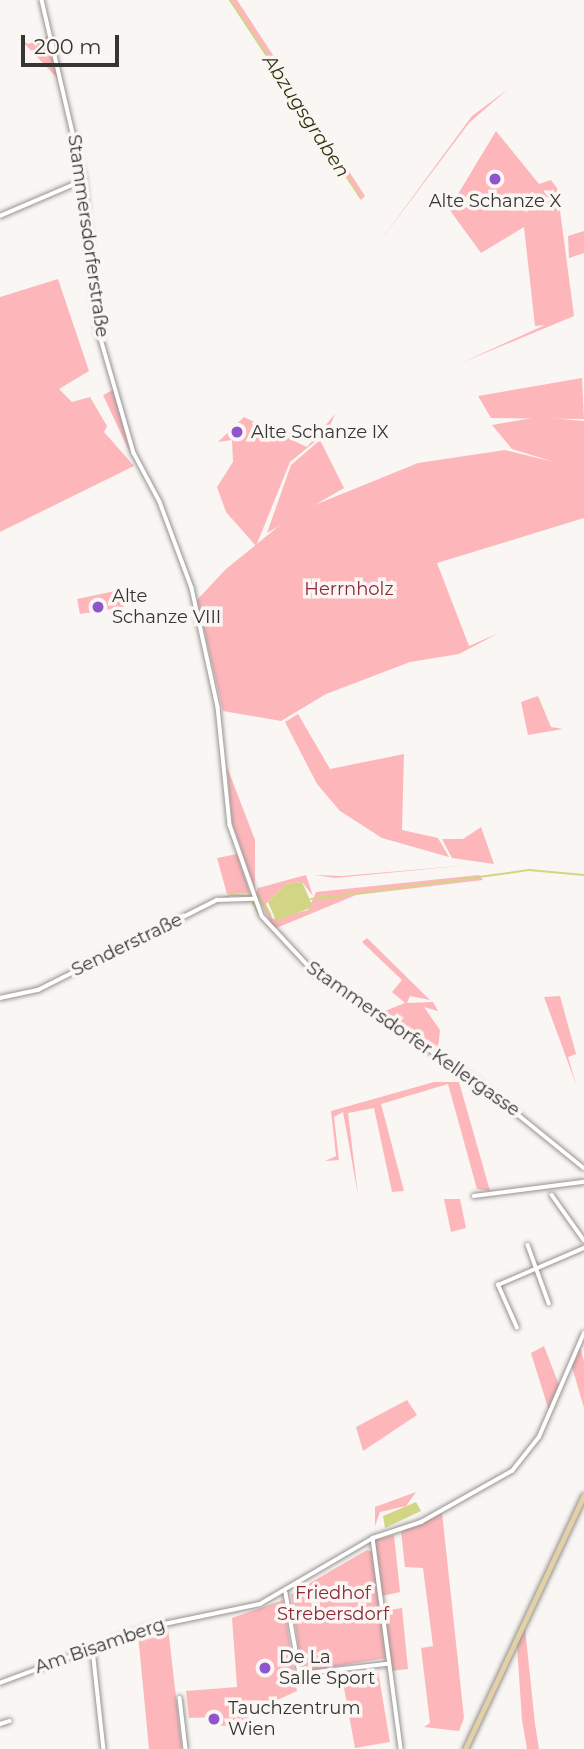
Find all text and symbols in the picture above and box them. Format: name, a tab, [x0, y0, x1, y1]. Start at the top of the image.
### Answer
scale bar	[24, 21, 122, 65]
text: 200 m	[34, 34, 101, 59]
water label: Abzugsgraben	[258, 50, 354, 182]
street label: Stammersdorferstraße	[63, 133, 113, 339]
marker: Alte Schanze X	[487, 171, 503, 187]
place label: Alte Schanze X	[429, 190, 561, 212]
place label: Alte Schanze IX	[251, 421, 389, 443]
marker: Alte Schanze IX	[229, 424, 245, 440]
park label: Herrnholz	[304, 578, 394, 600]
place label: Alte Schanze VIII	[112, 586, 221, 628]
marker: Alte Schanze VIII	[90, 599, 106, 615]
street label: Senderstraße	[68, 909, 186, 981]
street label: Stammersdorfer Kellergasse	[302, 957, 524, 1121]
park label: Friedhof Strebersdorf	[277, 1583, 389, 1626]
street label: Am Bisamberg	[32, 1614, 168, 1678]
place label: De La Salle Sport	[279, 1647, 375, 1690]
marker: De La Salle Sport	[257, 1660, 273, 1676]
place label: Tauchzentrum Wien	[228, 1698, 360, 1740]
marker: Tauchzentrum Wien	[206, 1711, 222, 1727]

